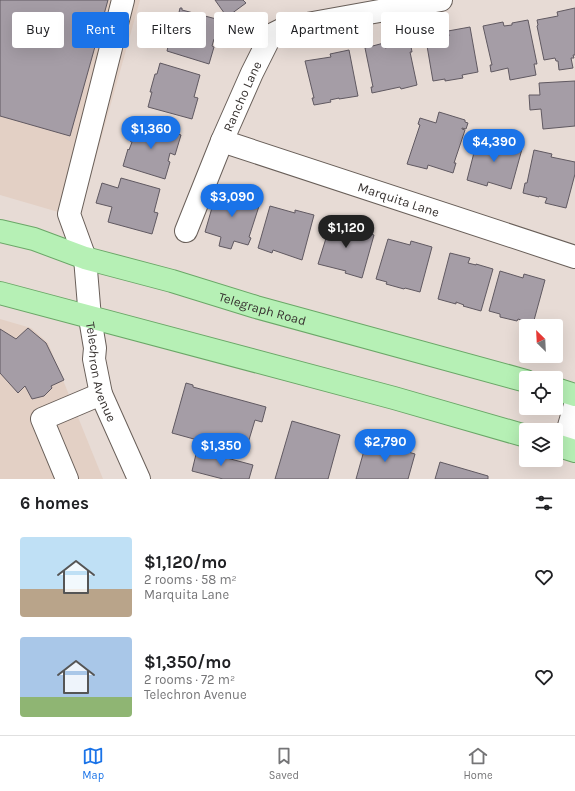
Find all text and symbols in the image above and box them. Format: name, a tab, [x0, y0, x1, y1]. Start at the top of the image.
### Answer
chip: Buy	[12, 12, 64, 48]
chip: Rent	[72, 12, 129, 48]
chip: Filters	[137, 12, 206, 48]
chip: New	[214, 12, 268, 48]
chip: Apartment	[276, 12, 373, 48]
chip: House	[381, 12, 449, 48]
street label: Rancho Lane	[220, 58, 264, 134]
pin: $1,360	[118, 116, 184, 150]
text: $1,360	[130, 121, 172, 136]
pin: $4,390	[461, 129, 527, 163]
text: $4,390	[472, 134, 516, 149]
street label: Marquita Lane	[356, 179, 442, 220]
pin: $3,090	[199, 184, 265, 218]
text: $3,090	[210, 189, 254, 204]
pin: $1,120	[313, 215, 379, 249]
text: $1,120	[327, 220, 365, 235]
street label: Telegraph Road	[217, 288, 308, 328]
north arrow	[519, 319, 563, 363]
map controls	[519, 319, 563, 467]
street label: Telechron Avenue	[83, 321, 120, 424]
button: locate	[519, 371, 563, 415]
button: layers	[519, 423, 563, 467]
pin: $2,790	[352, 429, 418, 463]
pin: $1,350	[188, 433, 254, 467]
text: $2,790	[364, 434, 406, 449]
text: $1,350	[201, 438, 241, 453]
icon: filters	[533, 492, 555, 514]
text: 6 homes	[20, 493, 89, 513]
text: $1,120/mo	[144, 552, 227, 572]
icon: home	[52, 553, 100, 601]
icon: heart	[533, 566, 555, 588]
text: 2 rooms · 58 m²	[144, 572, 237, 587]
text: Marquita Lane	[144, 587, 229, 602]
text: $1,350/mo	[144, 652, 231, 672]
icon: home	[52, 653, 100, 701]
icon: heart	[533, 666, 555, 688]
text: 2 rooms · 72 m²	[144, 672, 235, 687]
text: Telechron Avenue	[144, 687, 247, 702]
tab: Map	[82, 745, 104, 782]
tab: Saved	[269, 745, 299, 782]
tab: Home	[463, 745, 493, 782]

